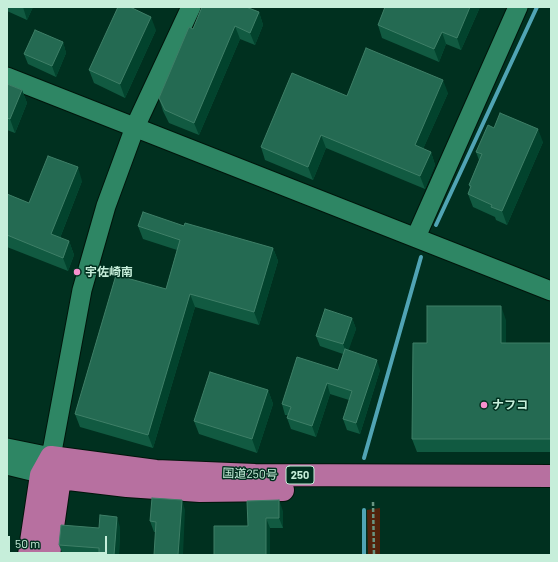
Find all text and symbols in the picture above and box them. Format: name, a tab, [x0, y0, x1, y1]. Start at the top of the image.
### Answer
place label: 宇佐崎南	[85, 265, 133, 279]
marker: 宇佐崎南	[72, 267, 82, 277]
place label: ナフコ	[492, 398, 528, 412]
marker: ナフコ	[479, 400, 489, 410]
street label: 国道250号	[222, 466, 278, 482]
road number: 250	[286, 466, 314, 484]
scale bar	[10, 528, 109, 554]
text: 50 m	[15, 536, 40, 550]

